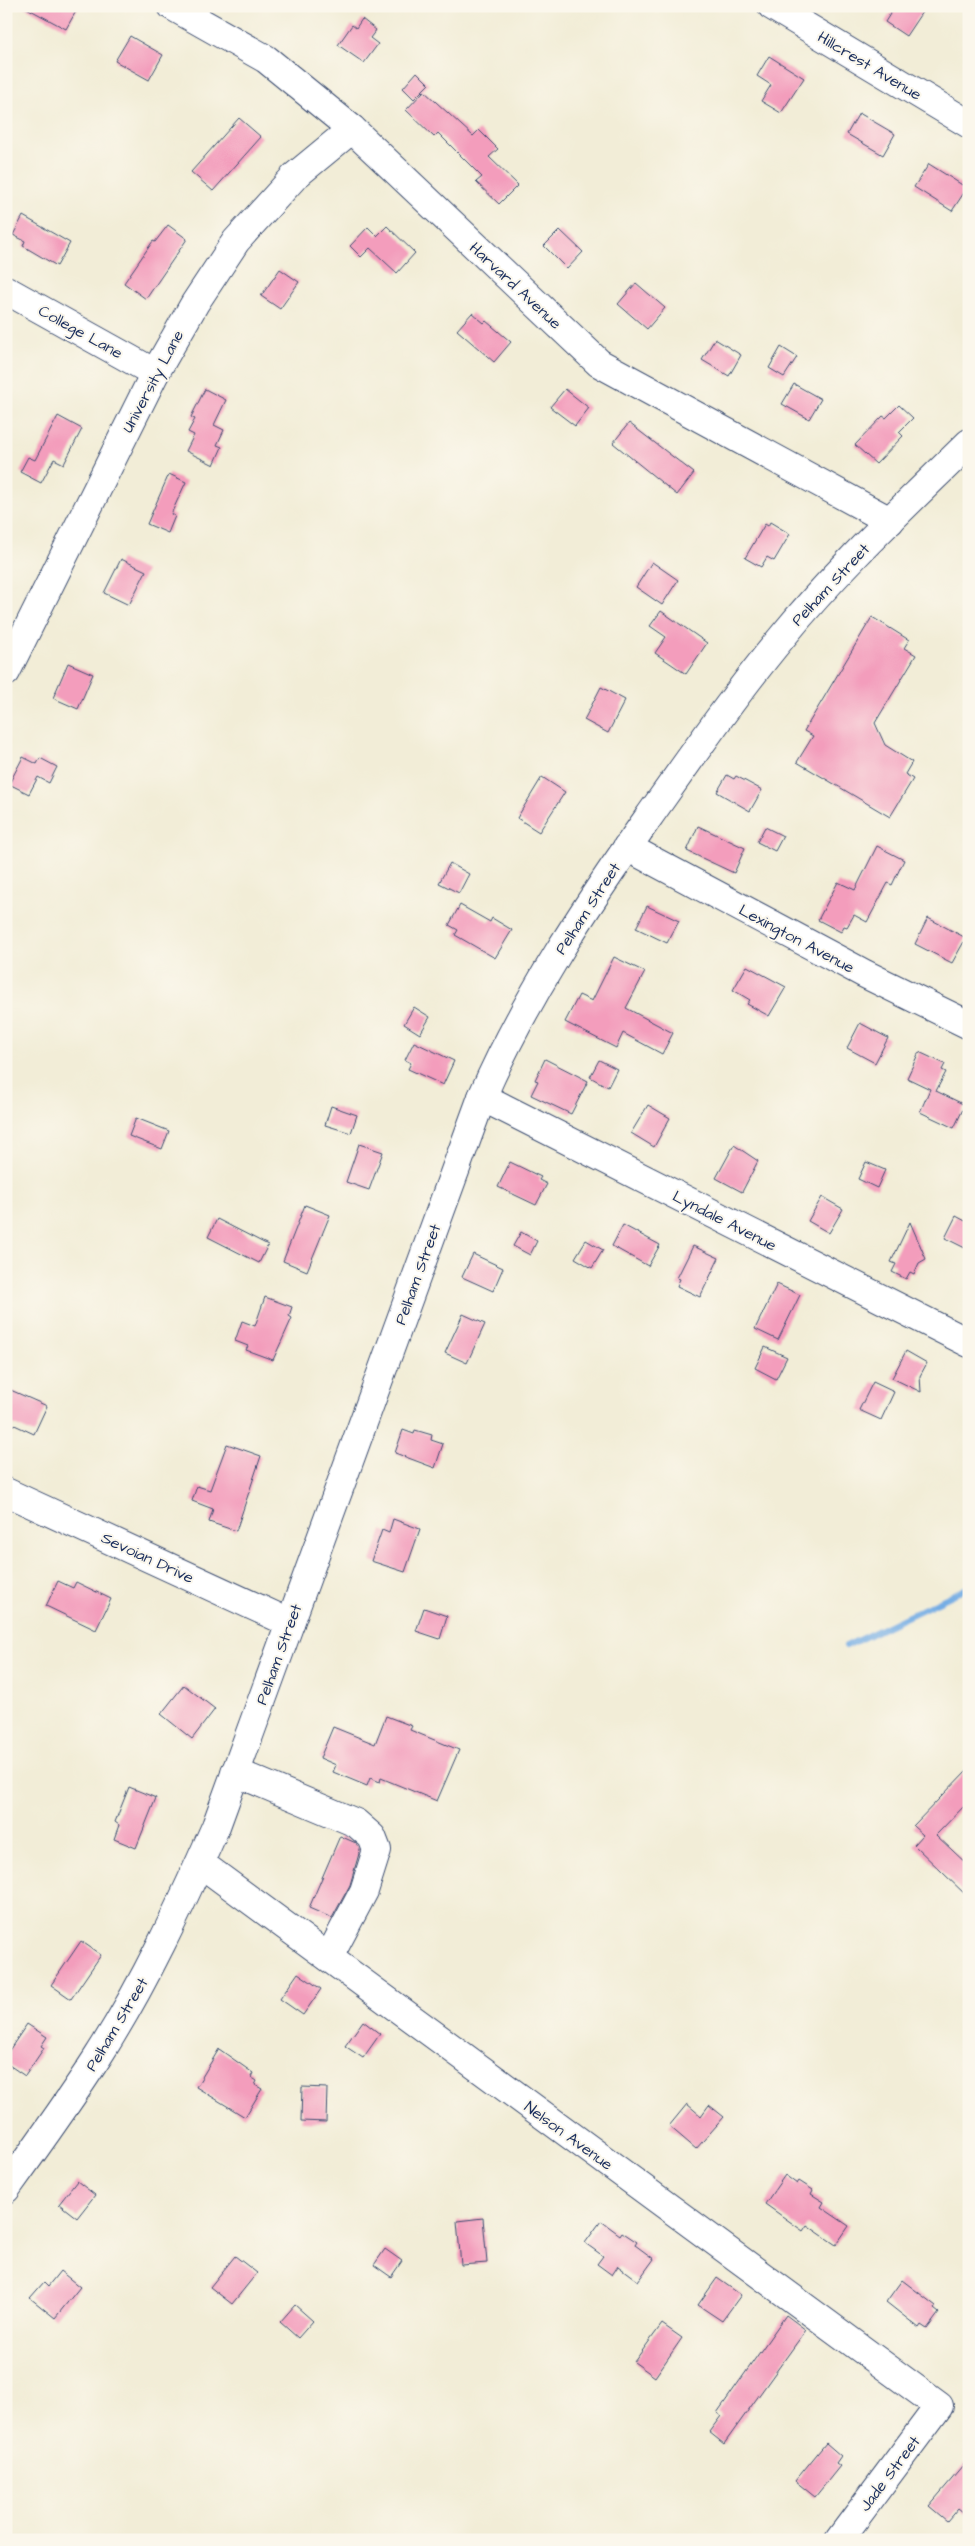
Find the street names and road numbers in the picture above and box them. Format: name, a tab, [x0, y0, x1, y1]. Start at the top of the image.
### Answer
street label: Hillcrest Avenue	[813, 26, 926, 106]
street label: Harvard Avenue	[464, 237, 566, 334]
street label: College Lane	[34, 300, 127, 365]
street label: University Lane	[117, 326, 190, 437]
street label: Pelham Street	[787, 538, 875, 631]
street label: Pelham Street	[550, 858, 626, 959]
street label: Lexington Avenue	[734, 899, 858, 980]
street label: Lyndale Avenue	[668, 1185, 781, 1258]
street label: Pelham Street	[390, 1220, 447, 1328]
street label: Sevoian Drive	[98, 1527, 198, 1589]
street label: Pelham Street	[251, 1600, 308, 1708]
street label: Pelham Street	[80, 1973, 154, 2075]
street label: Nelson Avenue	[520, 2096, 617, 2176]
street label: Jade Street	[854, 2431, 926, 2516]

